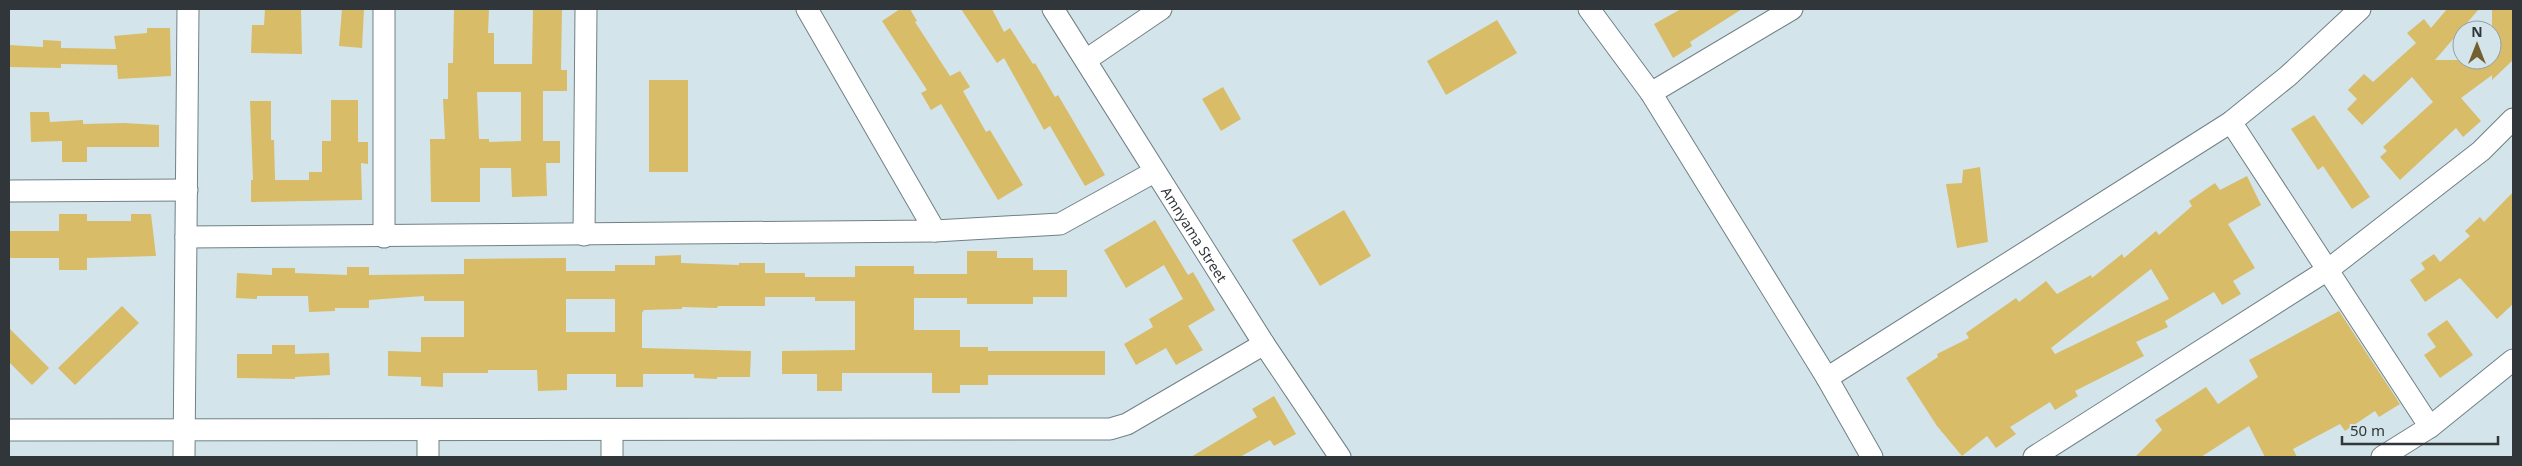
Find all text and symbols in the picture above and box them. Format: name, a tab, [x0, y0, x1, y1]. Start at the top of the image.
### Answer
north arrow	[2452, 20, 2502, 70]
text: N	[2471, 22, 2483, 41]
street label: Amnyama Street	[1158, 183, 1232, 285]
scale bar	[2342, 414, 2498, 446]
text: 50 m	[2350, 420, 2385, 440]

